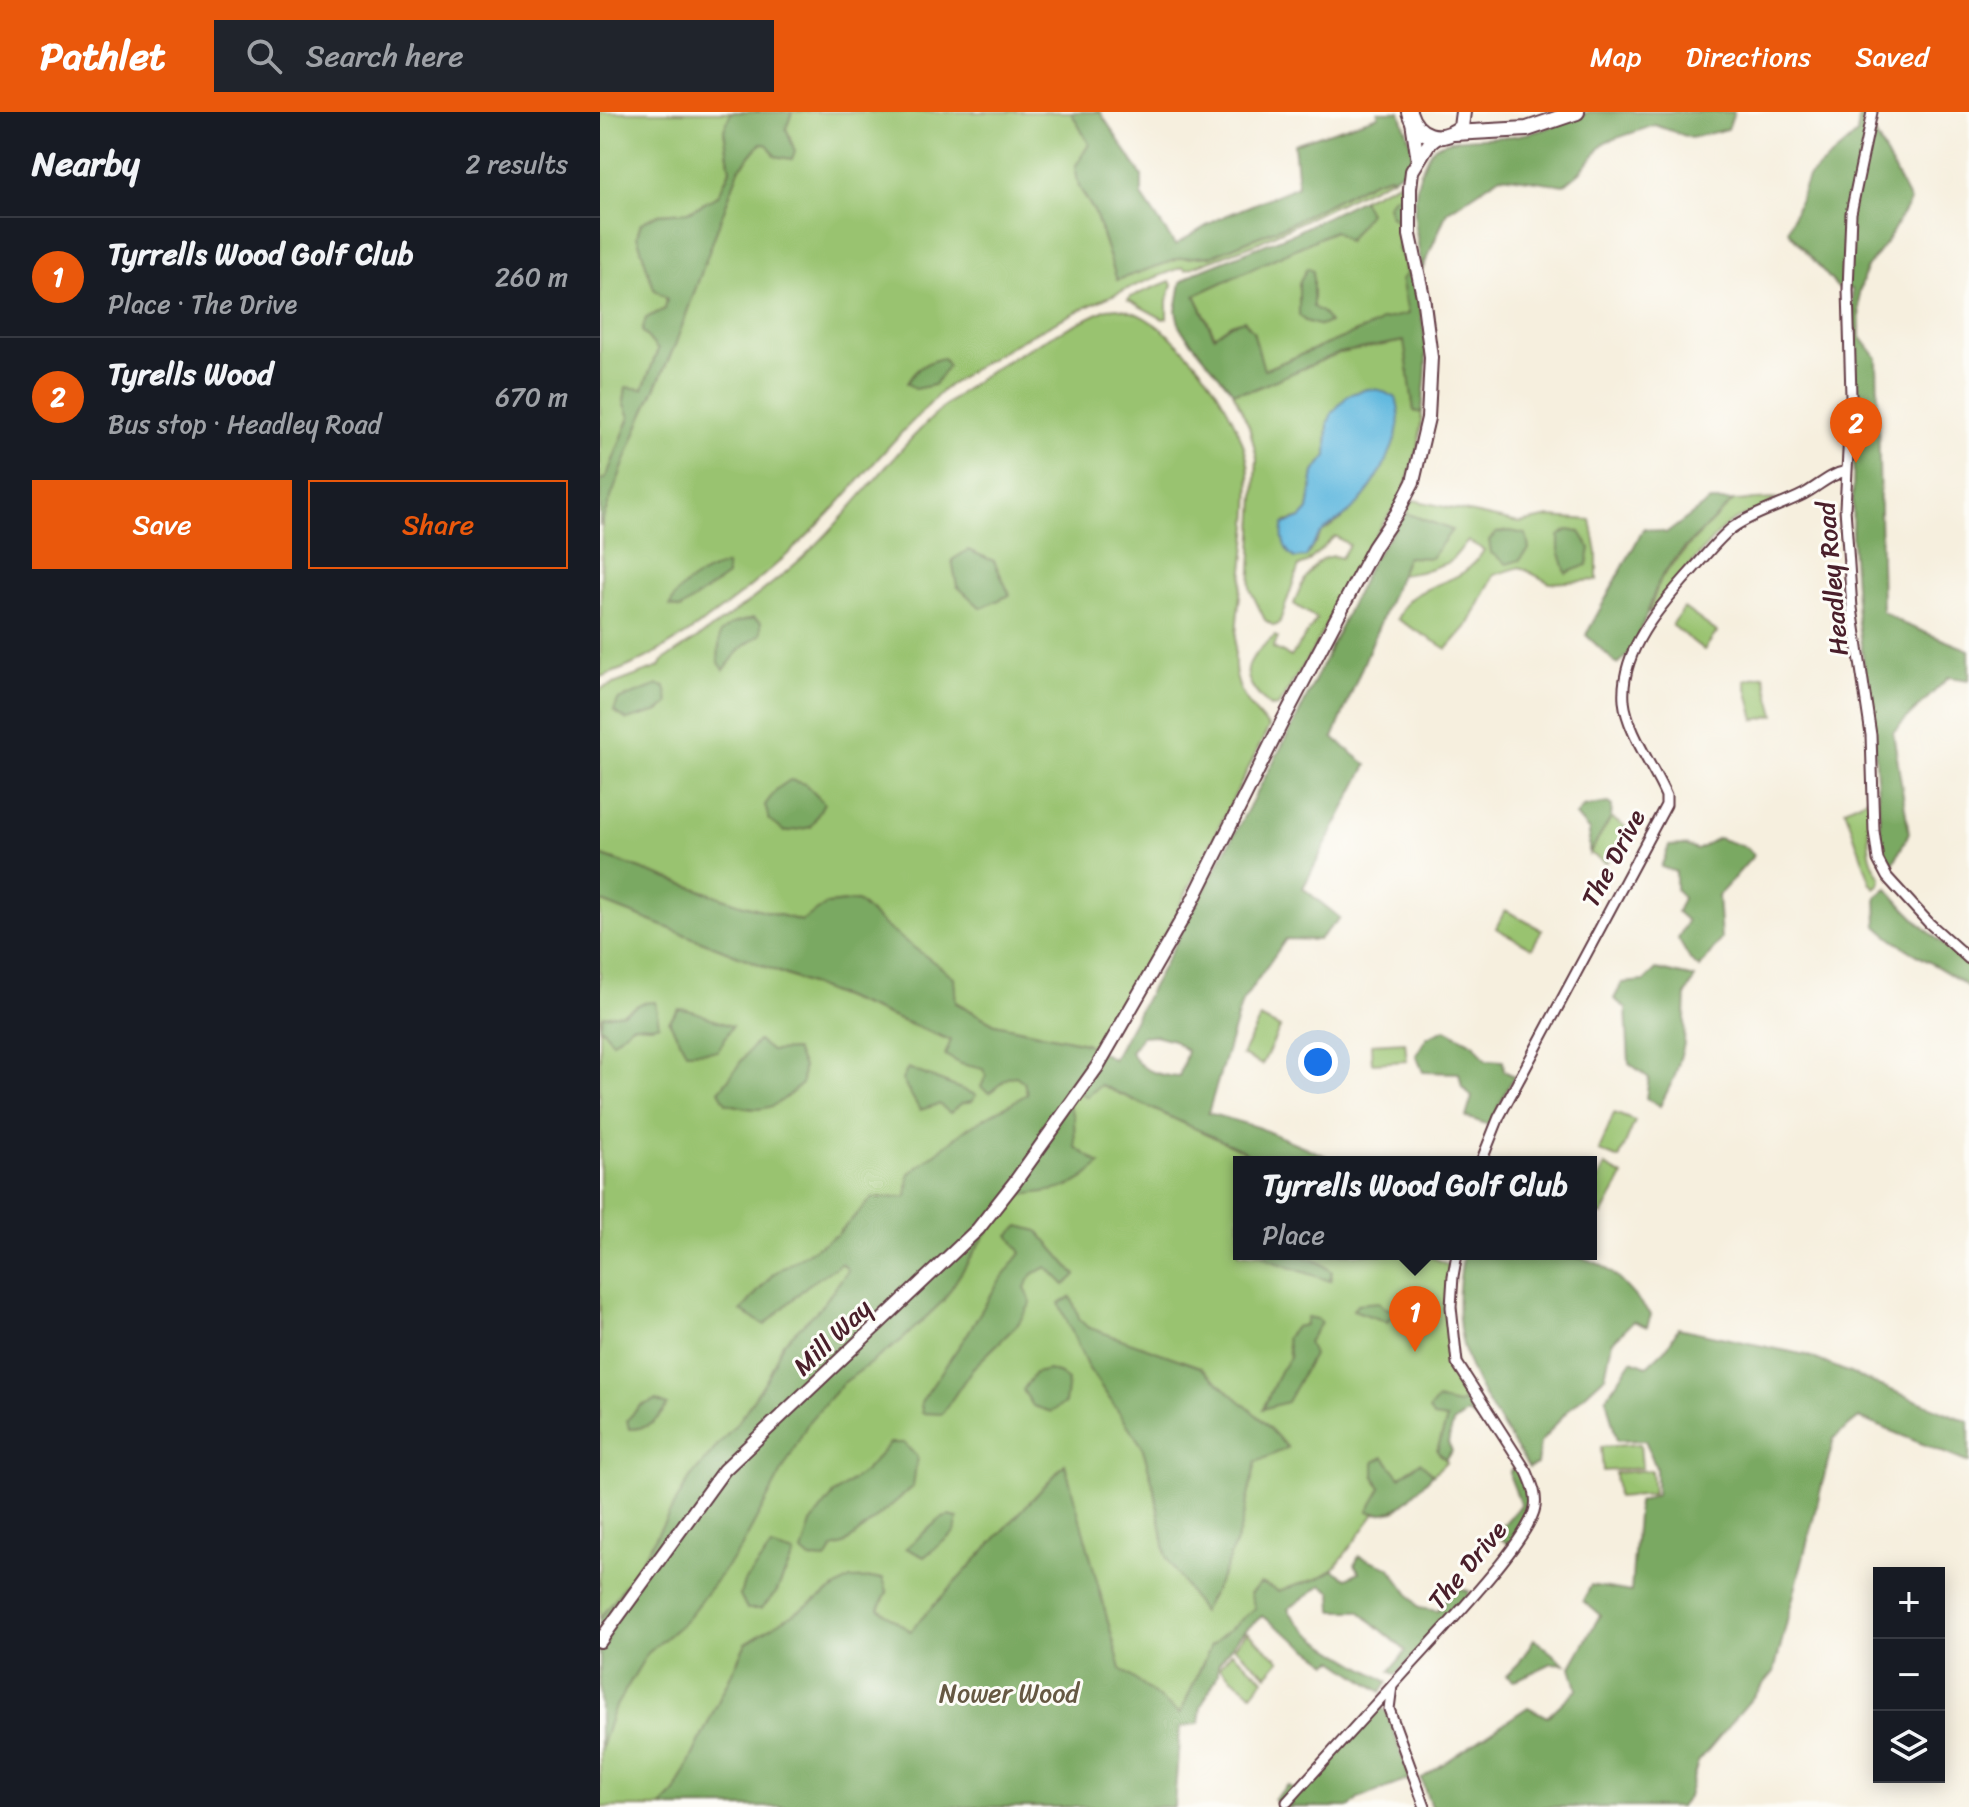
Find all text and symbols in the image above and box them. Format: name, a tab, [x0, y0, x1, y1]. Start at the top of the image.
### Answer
search box	[214, 20, 774, 92]
text: Pathlet	[40, 23, 166, 90]
text: Search here	[306, 29, 464, 83]
text: Map	[1590, 32, 1642, 81]
text: Directions	[1686, 32, 1811, 81]
text: Saved	[1855, 32, 1929, 81]
icon: search	[242, 34, 286, 78]
text: Nearby	[32, 134, 140, 194]
text: 2 results	[466, 141, 568, 187]
text: Tyrrells Wood Golf Club	[108, 227, 414, 281]
text: 1	[52, 254, 64, 300]
text: 260 m	[495, 254, 568, 300]
text: Place · The Drive	[108, 281, 297, 327]
text: Tyrells Wood	[108, 347, 273, 401]
text: 2	[50, 374, 66, 420]
text: 670 m	[495, 374, 568, 420]
pin: 2	[1830, 397, 1882, 463]
text: Bus stop · Headley Road	[108, 401, 381, 447]
button: Save	[32, 480, 292, 569]
button: Share	[308, 480, 568, 569]
street label: Headley Road	[1802, 498, 1862, 658]
street label: The Drive	[1568, 800, 1658, 916]
your location	[1298, 1042, 1338, 1082]
popup	[1233, 1156, 1597, 1260]
text: Tyrrells Wood Golf Club	[1262, 1158, 1568, 1212]
text: Place	[1262, 1212, 1325, 1258]
street label: Mill Way	[781, 1286, 883, 1387]
pin: 1	[1389, 1286, 1441, 1352]
street label: The Drive	[1415, 1509, 1519, 1620]
map controls	[1873, 1567, 1945, 1783]
button: +	[1873, 1567, 1945, 1639]
button: −	[1873, 1639, 1945, 1711]
park label: Nower Wood	[939, 1670, 1081, 1716]
button: layers	[1873, 1711, 1945, 1783]

